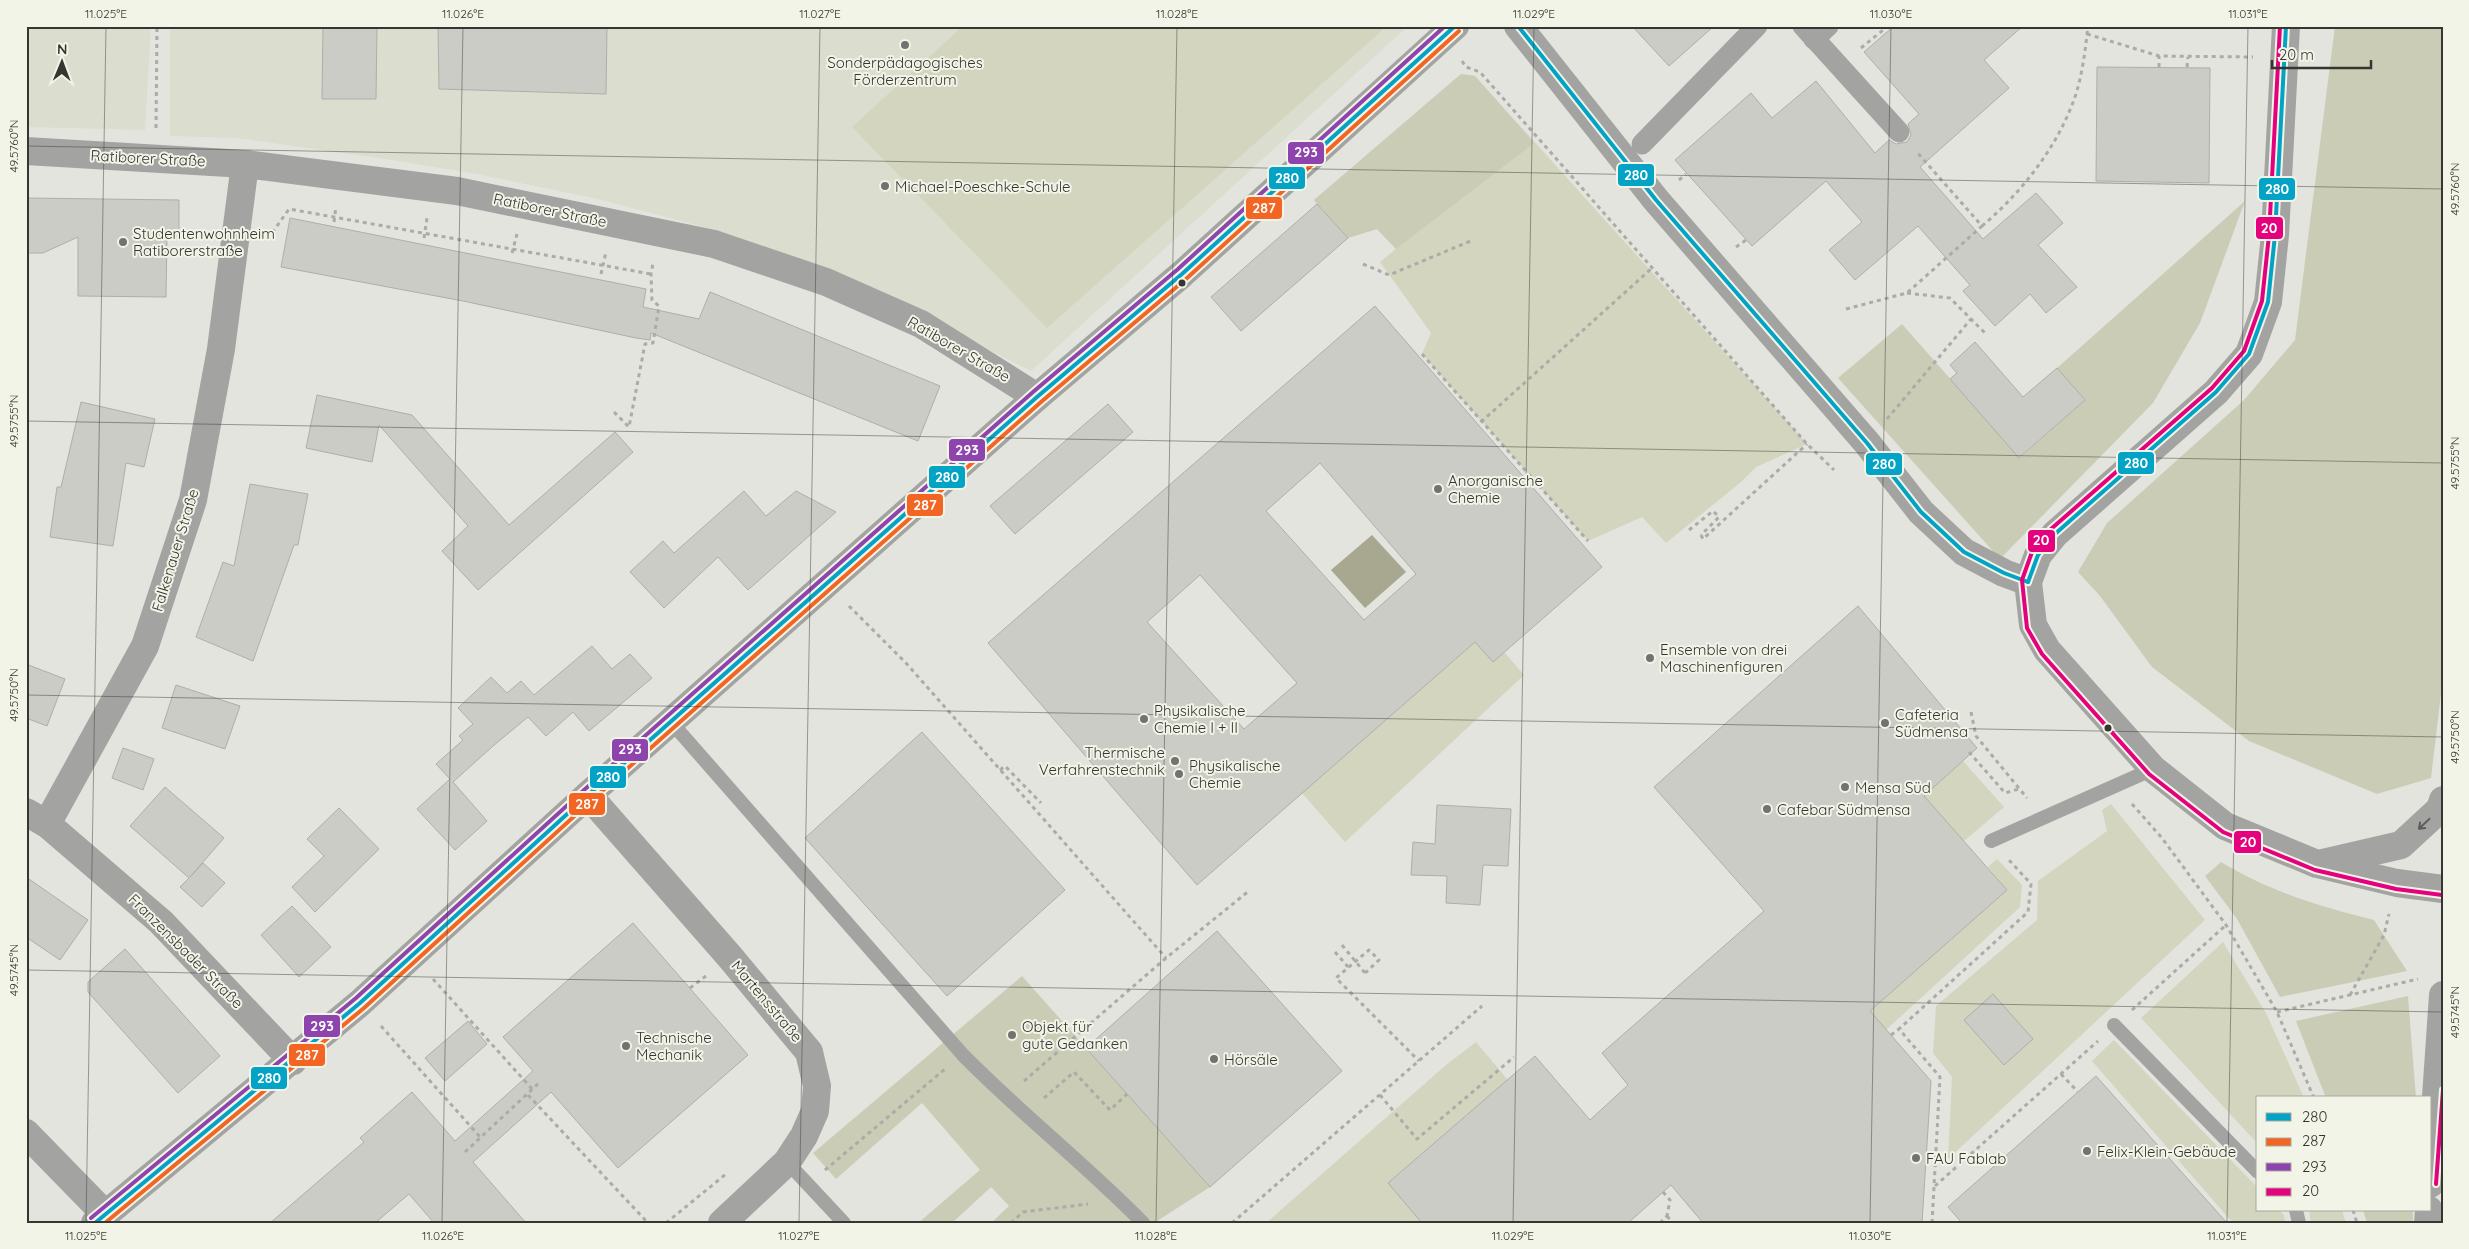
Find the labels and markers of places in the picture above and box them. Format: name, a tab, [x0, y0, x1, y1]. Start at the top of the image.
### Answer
marker: Sonderpädagogisches Förderzentrum	[899, 39, 911, 51]
place label: Sonderpädagogisches Förderzentrum	[827, 53, 983, 89]
place label: Michael-Poeschke-Schule	[895, 177, 1070, 196]
marker: Michael-Poeschke-Schule	[879, 180, 891, 192]
place label: Studentenwohnheim Ratiborerstraße	[133, 224, 275, 260]
marker: Studentenwohnheim Ratiborerstraße	[117, 236, 129, 248]
unlabelled marker	[1177, 278, 1187, 288]
place label: Anorganische Chemie	[1448, 471, 1543, 507]
marker: Anorganische Chemie	[1432, 483, 1444, 495]
place label: Ensemble von drei Maschinenfiguren	[1660, 640, 1787, 676]
marker: Ensemble von drei Maschinenfiguren	[1644, 652, 1656, 664]
place label: Physikalische Chemie I + II	[1154, 701, 1246, 737]
place label: Cafeteria Südmensa	[1895, 705, 1968, 741]
marker: Physikalische Chemie I + II	[1138, 713, 1150, 725]
marker: Cafeteria Südmensa	[1879, 717, 1891, 729]
unlabelled marker	[2103, 723, 2113, 733]
place label: Thermische Verfahrenstechnik	[1039, 743, 1165, 779]
marker: Thermische Verfahrenstechnik	[1169, 755, 1181, 767]
place label: Physikalische Chemie	[1189, 756, 1281, 792]
marker: Physikalische Chemie	[1173, 768, 1185, 780]
place label: Mensa Süd	[1855, 778, 1931, 797]
marker: Mensa Süd	[1839, 781, 1851, 793]
place label: Cafebar Südmensa	[1777, 800, 1910, 819]
marker: Cafebar Südmensa	[1761, 803, 1773, 815]
place label: Objekt für gute Gedanken	[1022, 1017, 1128, 1053]
place label: Technische Mechanik	[636, 1028, 712, 1064]
marker: Objekt für gute Gedanken	[1006, 1029, 1018, 1041]
marker: Technische Mechanik	[620, 1040, 632, 1052]
place label: Hörsäle	[1224, 1050, 1278, 1069]
marker: Hörsäle	[1208, 1053, 1220, 1065]
place label: Felix-Klein-Gebäude	[2097, 1142, 2236, 1161]
marker: Felix-Klein-Gebäude	[2081, 1145, 2093, 1157]
place label: FAU Fablab	[1926, 1149, 2006, 1168]
marker: FAU Fablab	[1910, 1152, 1922, 1164]

